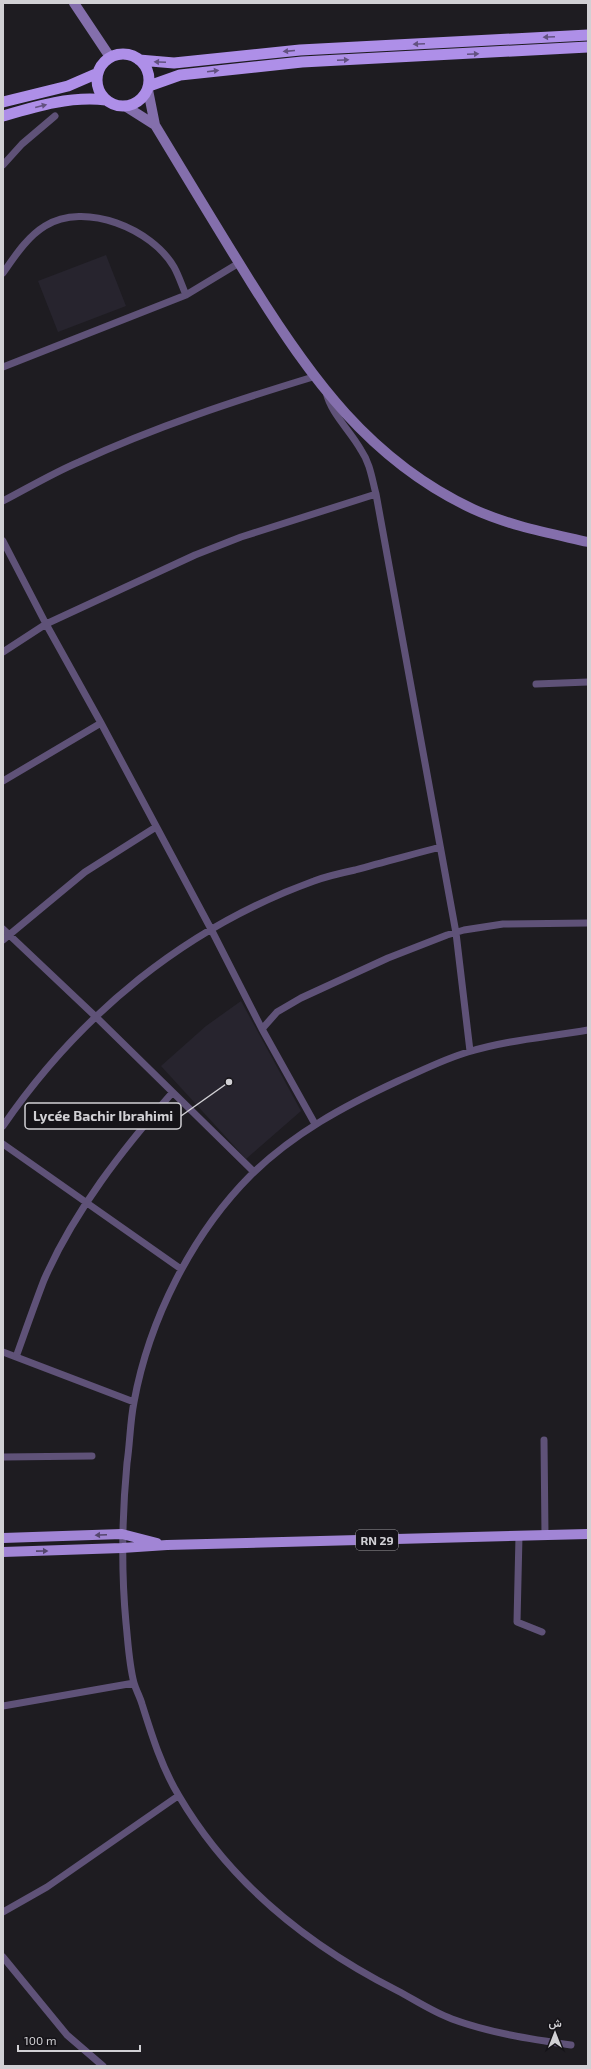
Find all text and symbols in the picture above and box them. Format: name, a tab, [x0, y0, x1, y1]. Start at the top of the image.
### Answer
one-way arrow	[543, 33, 555, 40]
one-way arrow	[413, 40, 425, 47]
one-way arrow	[283, 47, 295, 54]
one-way arrow	[467, 50, 479, 57]
one-way arrow	[337, 57, 350, 63]
one-way arrow	[154, 59, 166, 66]
one-way arrow	[207, 68, 220, 74]
one-way arrow	[35, 102, 47, 108]
callout: Lycée Bachir Ibrahimi	[25, 1103, 181, 1129]
text: Lycée Bachir Ibrahimi	[33, 1107, 173, 1124]
road number: RN 29	[356, 1530, 398, 1550]
one-way arrow	[94, 1532, 107, 1538]
one-way arrow	[36, 1547, 48, 1554]
north arrow	[535, 2013, 575, 2053]
text: ش	[548, 2016, 562, 2030]
scale bar	[18, 2027, 140, 2053]
text: 100 m	[24, 2033, 56, 2047]

